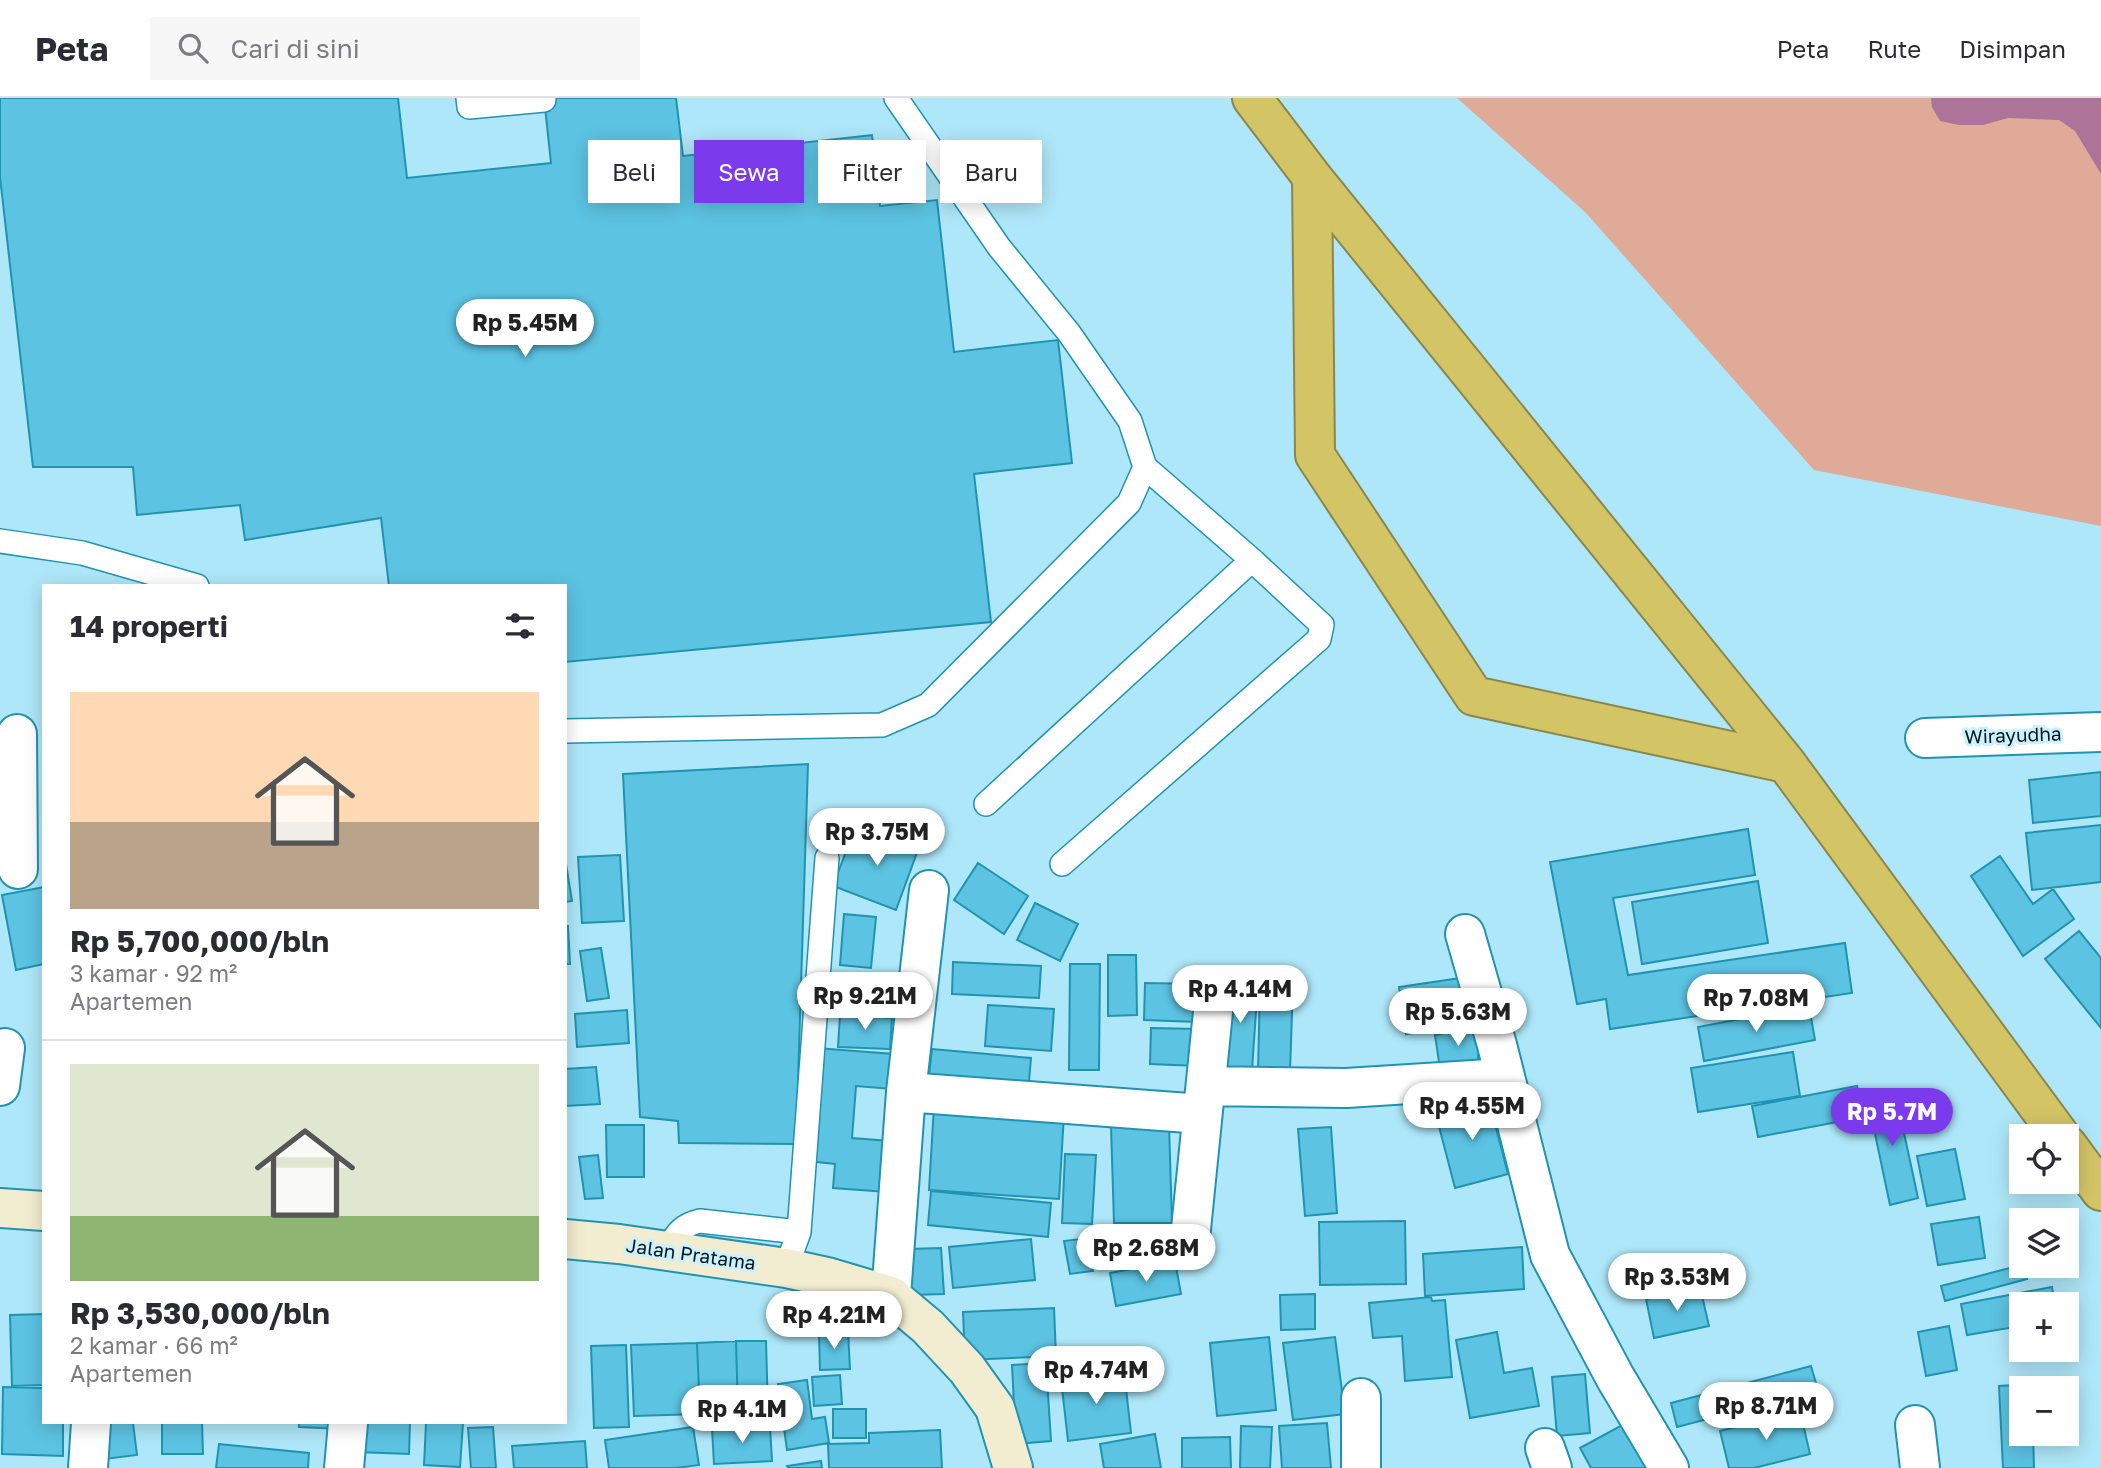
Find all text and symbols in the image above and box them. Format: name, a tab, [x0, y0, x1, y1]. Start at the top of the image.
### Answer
search box	[150, 17, 640, 80]
text: Peta	[35, 29, 108, 68]
icon: search	[174, 29, 212, 67]
text: Cari di sini	[230, 33, 360, 64]
text: Peta	[1777, 34, 1829, 63]
text: Rute	[1867, 34, 1921, 63]
text: Disimpan	[1959, 34, 2066, 63]
chip: Beli	[588, 140, 680, 203]
chip: Sewa	[694, 140, 804, 203]
chip: Filter	[818, 140, 926, 203]
chip: Baru	[940, 140, 1042, 203]
pin: Rp 5.45M	[453, 300, 597, 359]
text: Rp 5.45M	[472, 308, 578, 336]
icon: filters	[501, 607, 539, 645]
text: 14 properti	[70, 608, 228, 644]
street label: Wirayudha	[1964, 721, 2062, 748]
icon: home	[242, 738, 368, 864]
pin: Rp 3.75M	[805, 808, 949, 868]
text: Rp 3.75M	[825, 817, 929, 845]
text: Rp 5,700,000/bln	[70, 923, 329, 959]
text: 3 kamar · 92 m²	[70, 959, 237, 987]
pin: Rp 4.14M	[1168, 965, 1312, 1025]
pin: Rp 9.21M	[793, 972, 937, 1032]
text: Rp 4.14M	[1188, 974, 1292, 1002]
pin: Rp 7.08M	[1684, 974, 1828, 1034]
text: Rp 9.21M	[813, 981, 917, 1009]
text: Rp 7.08M	[1703, 983, 1809, 1011]
text: Apartemen	[70, 987, 192, 1015]
pin: Rp 5.63M	[1386, 988, 1530, 1048]
text: Rp 5.63M	[1405, 997, 1511, 1025]
pin: Rp 4.55M	[1400, 1082, 1544, 1142]
pin: Rp 5.7M	[1827, 1088, 1957, 1148]
text: Rp 4.55M	[1419, 1091, 1525, 1119]
text: Rp 5.7M	[1847, 1097, 1937, 1125]
icon: home	[242, 1110, 368, 1236]
map controls	[2009, 1124, 2079, 1446]
button: locate	[2009, 1124, 2079, 1194]
button: layers	[2009, 1208, 2079, 1278]
pin: Rp 2.68M	[1074, 1224, 1218, 1284]
street label: Jalan Pratama	[625, 1233, 757, 1274]
text: Rp 2.68M	[1092, 1233, 1200, 1261]
pin: Rp 3.53M	[1605, 1254, 1749, 1313]
text: Rp 3.53M	[1624, 1262, 1730, 1290]
pin: Rp 4.21M	[762, 1292, 906, 1351]
button: +	[2009, 1292, 2079, 1362]
text: Rp 3,530,000/bln	[70, 1295, 330, 1331]
text: Rp 4.21M	[782, 1300, 886, 1328]
text: 2 kamar · 66 m²	[70, 1331, 238, 1359]
pin: Rp 4.74M	[1024, 1346, 1168, 1406]
text: Rp 4.74M	[1044, 1355, 1149, 1383]
text: Apartemen	[70, 1359, 192, 1387]
button: −	[2009, 1376, 2079, 1446]
pin: Rp 8.71M	[1694, 1382, 1838, 1442]
pin: Rp 4.1M	[677, 1386, 807, 1445]
text: Rp 8.71M	[1715, 1391, 1817, 1419]
text: Rp 4.1M	[697, 1394, 787, 1422]

